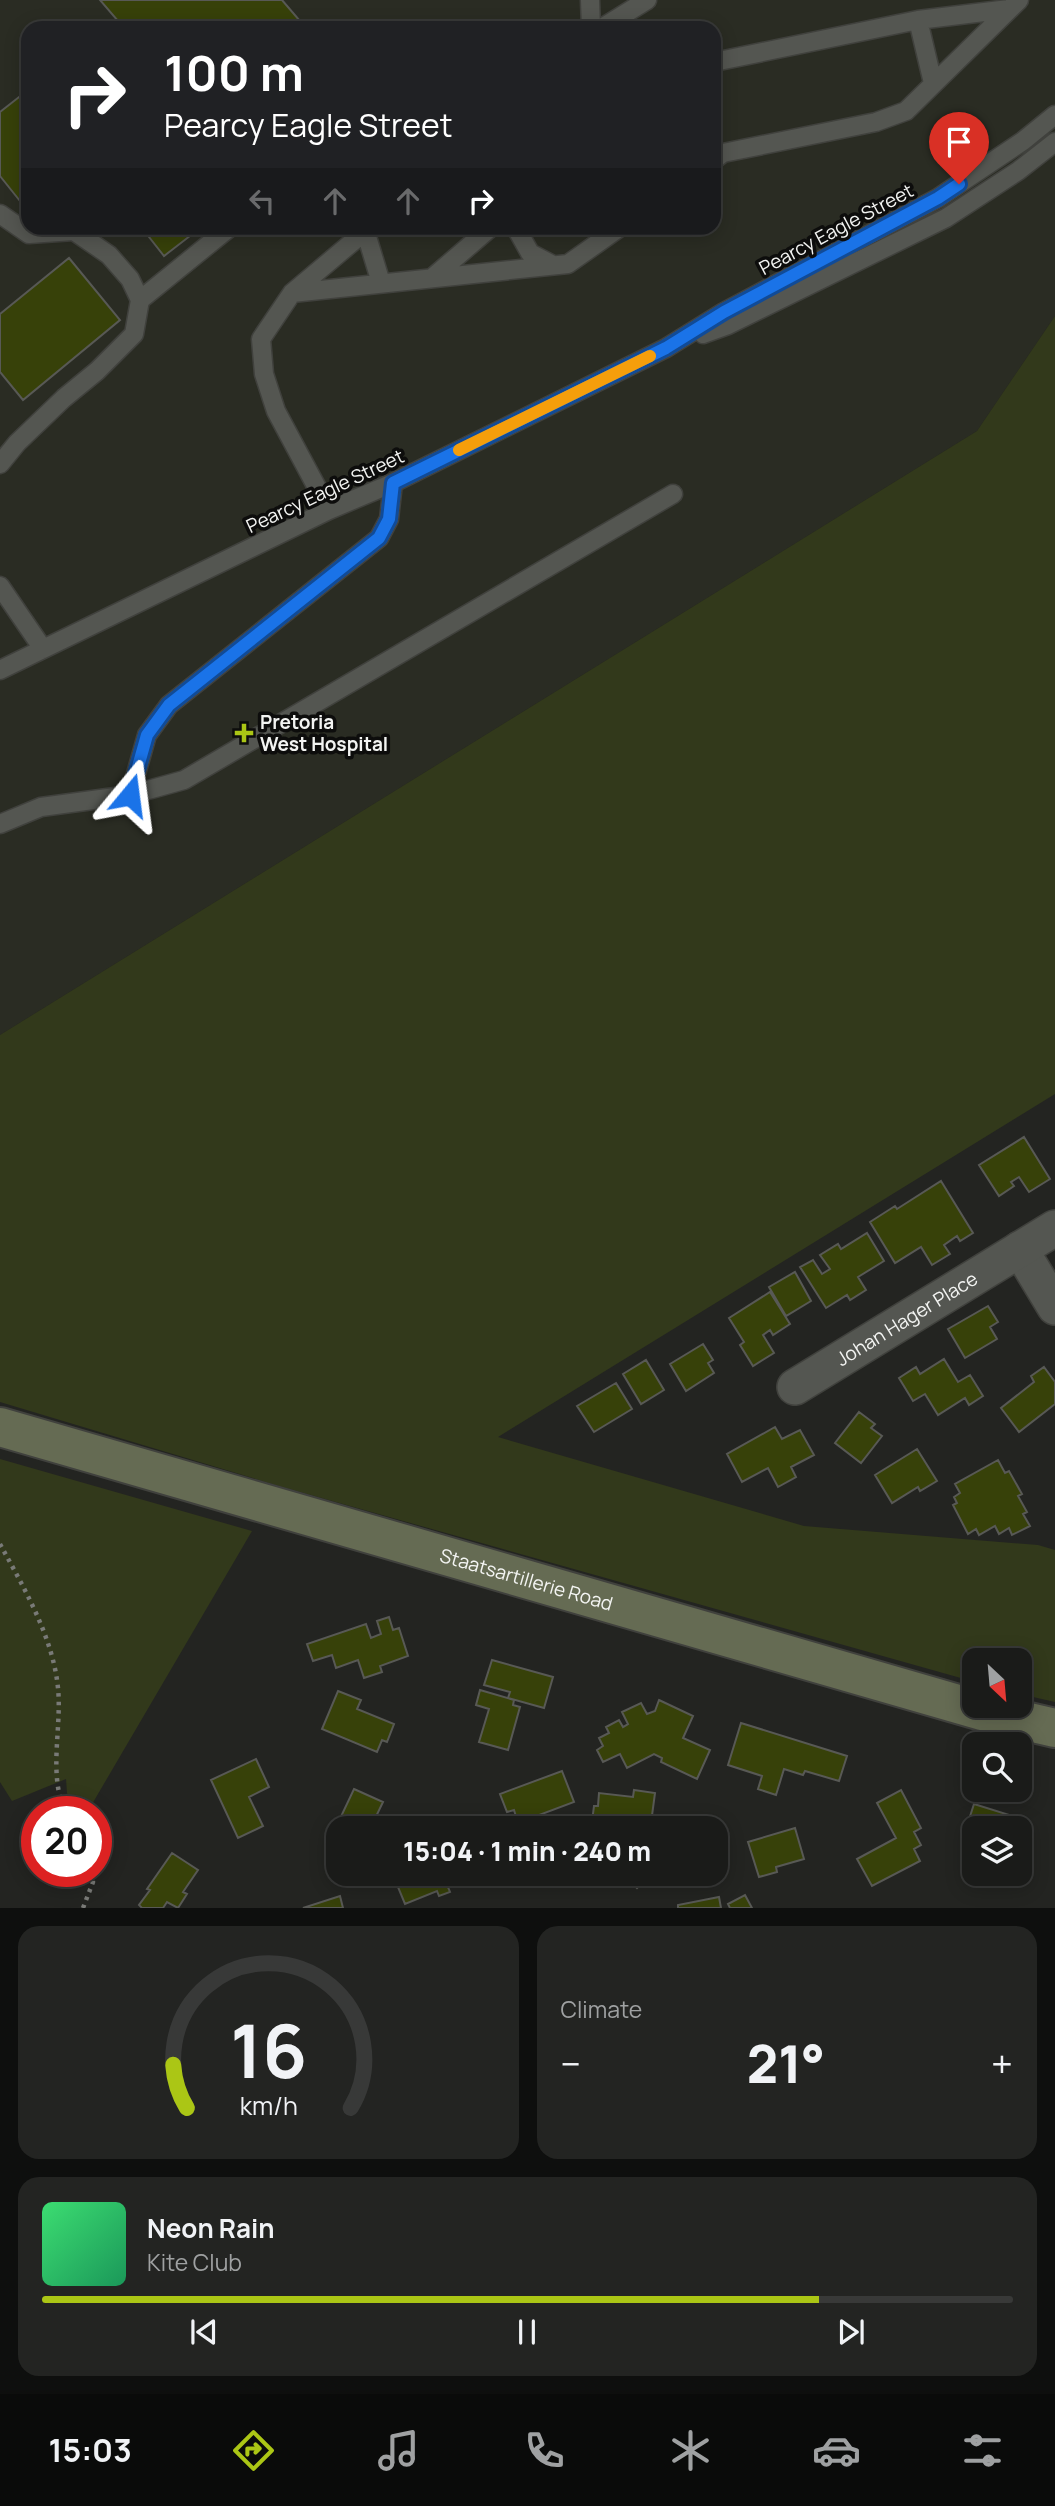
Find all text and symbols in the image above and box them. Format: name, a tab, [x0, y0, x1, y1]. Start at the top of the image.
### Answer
text: 100 m	[164, 39, 304, 106]
icon: right	[49, 49, 140, 140]
text: Pearcy Eagle Street	[164, 103, 452, 147]
pin	[929, 112, 989, 184]
icon: arrive	[940, 123, 978, 161]
street label: Pearcy Eagle Street	[754, 177, 918, 281]
icon: left	[243, 182, 281, 220]
icon: ahead	[316, 182, 354, 220]
icon: ahead	[389, 182, 427, 220]
icon: right	[462, 182, 500, 220]
street label: Pearcy Eagle Street	[242, 443, 408, 539]
place label: Pretoria West Hospital	[260, 709, 388, 757]
marker: Pretoria West Hospital	[234, 723, 254, 743]
position arrow	[93, 758, 167, 832]
street label: Johan Hager Place	[831, 1265, 982, 1372]
street label: Staatsartillerie Road	[437, 1542, 616, 1617]
north arrow	[962, 1648, 1032, 1718]
map controls	[962, 1648, 1032, 1886]
button: search	[962, 1732, 1032, 1802]
speed limit sign: 20	[21, 1796, 112, 1887]
button: layers	[962, 1816, 1032, 1886]
text: 15:04 · 1 min · 240 m	[403, 1833, 651, 1869]
text: Climate	[561, 1993, 642, 2025]
text: 16	[230, 2001, 307, 2101]
text: 21°	[747, 2028, 825, 2099]
text: −	[561, 2037, 581, 2089]
text: +	[991, 2037, 1013, 2089]
text: km/h	[239, 2088, 297, 2123]
text: Neon Rain	[147, 2210, 275, 2246]
text: Kite Club	[147, 2246, 242, 2278]
icon: previous	[185, 2313, 223, 2351]
icon: pause	[508, 2313, 546, 2351]
icon: next	[832, 2313, 870, 2351]
icon: directions	[229, 2426, 278, 2475]
icon: music	[374, 2426, 423, 2475]
icon: phone	[520, 2426, 569, 2475]
icon: climate	[666, 2426, 715, 2475]
icon: car	[812, 2426, 861, 2475]
icon: filters	[958, 2426, 1007, 2475]
text: 15:03	[48, 2428, 132, 2472]

